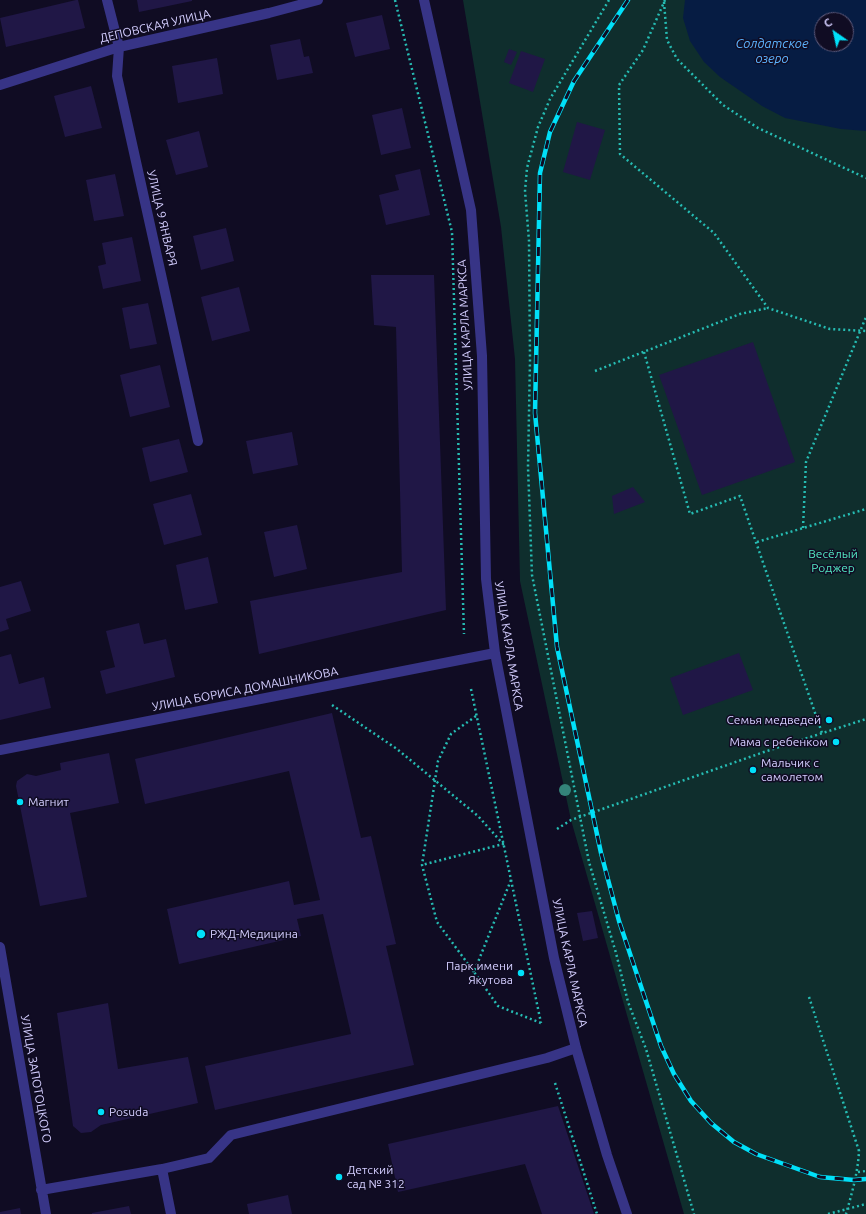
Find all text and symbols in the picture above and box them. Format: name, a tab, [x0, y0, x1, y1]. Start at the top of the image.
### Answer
street label: ДЕПОВСКАЯ УЛИЦА	[98, 6, 212, 46]
north arrow	[814, 12, 854, 52]
text: С	[822, 16, 834, 30]
water label: Солдатское озеро	[736, 36, 808, 67]
street label: УЛИЦА 9 ЯНВАРЯ	[144, 169, 180, 267]
street label: УЛИЦА КАРЛА МАРКСА	[454, 259, 476, 391]
park label: Весёлый Роджер	[808, 547, 858, 575]
street label: УЛИЦА КАРЛА МАРКСА	[492, 580, 526, 712]
street label: УЛИЦА БОРИСА ДОМАШНИКОВА	[151, 664, 339, 714]
place label: Семья медведей	[726, 713, 821, 727]
marker: Семья медведей	[824, 715, 834, 725]
place label: Мама с ребенком	[729, 735, 828, 749]
marker: Мама с ребенком	[831, 737, 841, 747]
place label: Мальчик с самолетом	[761, 756, 823, 784]
marker: Мальчик с самолетом	[748, 765, 758, 775]
place label: Магнит	[28, 795, 69, 809]
marker: Магнит	[15, 797, 25, 807]
street label: УЛИЦА КАРЛА МАРКСА	[549, 897, 591, 1029]
place label: РЖД-Медицина	[210, 927, 298, 941]
marker: РЖД-Медицина	[195, 928, 207, 940]
place label: Парк имени Якутова	[446, 959, 513, 987]
marker: Парк имени Якутова	[516, 968, 526, 978]
street label: УЛИЦА ЗАПОТОЦКОГО	[18, 1014, 54, 1144]
place label: Posuda	[109, 1105, 148, 1119]
marker: Posuda	[96, 1107, 106, 1117]
place label: Детский сад № 312	[347, 1163, 405, 1191]
marker: Детский сад № 312	[334, 1172, 344, 1182]

